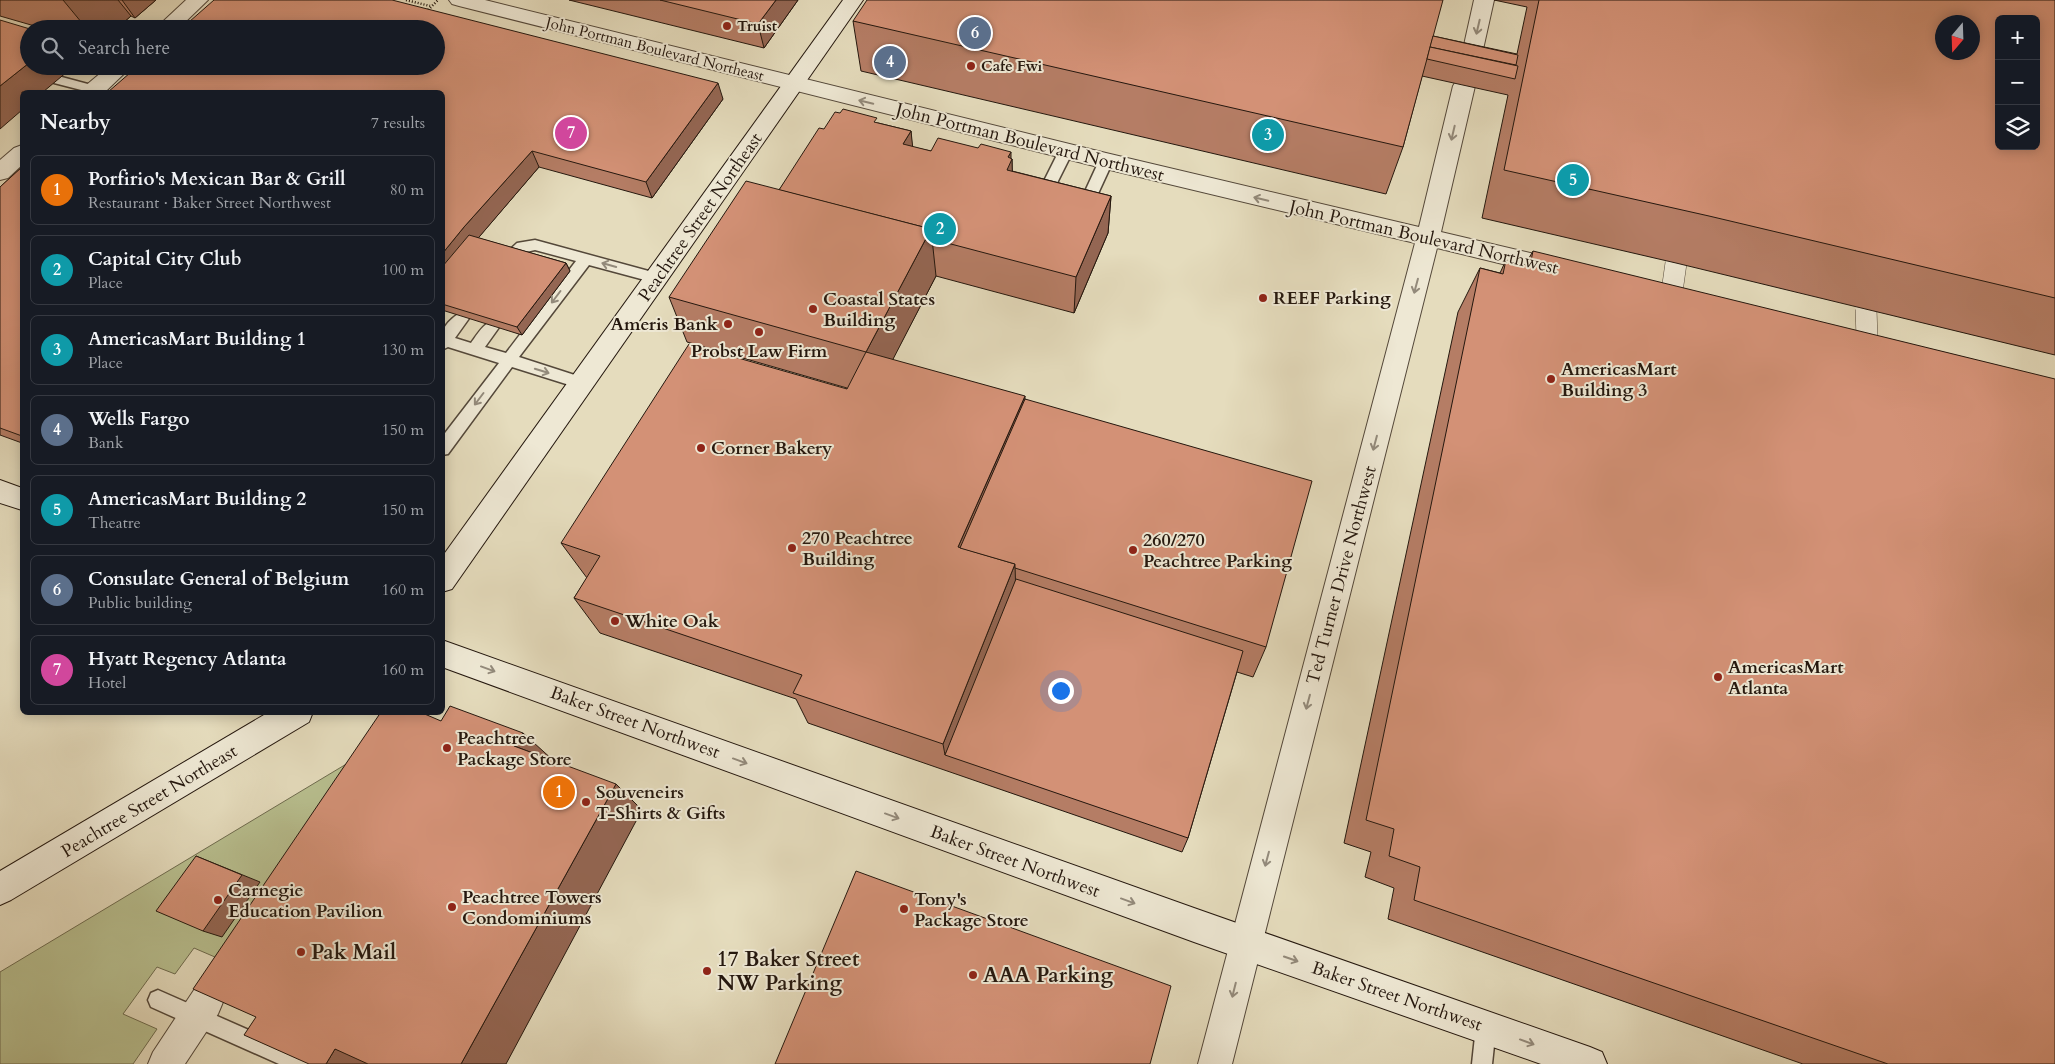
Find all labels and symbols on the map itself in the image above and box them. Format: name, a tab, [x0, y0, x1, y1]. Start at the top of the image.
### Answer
street label: John Portman Boulevard Northeast	[542, 12, 766, 86]
pin: 6	[959, 14, 991, 52]
north arrow	[1935, 15, 1980, 60]
place label: Truist	[737, 16, 778, 36]
one-way arrow	[1473, 19, 1482, 35]
marker: Truist	[721, 20, 733, 32]
pin: 4	[874, 43, 906, 81]
place label: Cafe Fwi	[981, 56, 1043, 76]
marker: Cafe Fwi	[965, 60, 977, 72]
street label: John Portman Boulevard Northwest	[890, 96, 1167, 188]
one-way arrow	[858, 97, 874, 106]
pin: 7	[555, 114, 587, 152]
pin: 3	[1252, 116, 1284, 154]
one-way arrow	[1448, 125, 1457, 141]
street label: Peachtree Street Northeast	[632, 127, 769, 307]
pin: 5	[1557, 161, 1589, 199]
one-way arrow	[1254, 193, 1270, 203]
street label: John Portman Boulevard Northwest	[1284, 194, 1561, 281]
pin: 2	[924, 210, 956, 248]
one-way arrow	[602, 259, 618, 269]
one-way arrow	[1411, 277, 1420, 293]
place label: REEF Parking	[1273, 286, 1391, 311]
place label: Coastal States Building	[823, 287, 935, 333]
one-way arrow	[551, 290, 562, 303]
marker: REEF Parking	[1257, 292, 1269, 304]
marker: Coastal States Building	[807, 303, 819, 315]
place label: Ameris Bank	[611, 312, 719, 337]
marker: Ameris Bank	[722, 318, 734, 330]
marker: Probst Law Firm	[753, 326, 765, 338]
place label: Probst Law Firm	[691, 339, 828, 364]
place label: AmericasMart Building 3	[1561, 357, 1677, 403]
one-way arrow	[533, 366, 549, 376]
marker: AmericasMart Building 3	[1545, 373, 1557, 385]
one-way arrow	[474, 392, 485, 405]
one-way arrow	[1370, 435, 1379, 451]
place label: Corner Bakery	[711, 436, 833, 461]
marker: Corner Bakery	[695, 442, 707, 454]
street label: Ted Turner Drive Northwest	[1300, 463, 1383, 687]
place label: 270 Peachtree Building	[802, 526, 913, 572]
place label: 260/270 Peachtree Parking	[1143, 528, 1292, 574]
marker: 270 Peachtree Building	[786, 542, 798, 554]
marker: 260/270 Peachtree Parking	[1127, 544, 1139, 556]
place label: White Oak	[624, 609, 720, 634]
marker: White Oak	[609, 615, 621, 627]
place label: AmericasMart Atlanta	[1728, 655, 1844, 701]
one-way arrow	[480, 665, 496, 674]
marker: AmericasMart Atlanta	[1712, 671, 1724, 683]
your location	[1048, 678, 1074, 704]
street label: Baker Street Northwest	[547, 680, 723, 765]
one-way arrow	[1303, 694, 1312, 710]
place label: Peachtree Package Store	[457, 726, 572, 772]
street label: Peachtree Street Northeast	[57, 739, 242, 864]
marker: Peachtree Package Store	[441, 742, 453, 754]
one-way arrow	[731, 757, 747, 766]
pin: 1	[543, 773, 575, 811]
place label: Souveneirs T-Shirts & Gifts	[596, 780, 725, 826]
marker: Souveneirs T-Shirts & Gifts	[580, 796, 592, 808]
one-way arrow	[884, 812, 900, 821]
street label: Baker Street Northwest	[927, 819, 1103, 904]
one-way arrow	[1262, 851, 1271, 867]
place label: Carnegie Education Pavilion	[228, 878, 383, 924]
place label: Peachtree Towers Condominiums	[462, 885, 602, 931]
place label: Tony's Package Store	[914, 887, 1029, 933]
marker: Carnegie Education Pavilion	[212, 894, 224, 906]
one-way arrow	[1119, 897, 1135, 906]
marker: Peachtree Towers Condominiums	[446, 901, 458, 913]
marker: Tony's Package Store	[898, 903, 910, 915]
place label: Pak Mail	[311, 938, 396, 967]
place label: 17 Baker Street NW Parking	[717, 945, 860, 998]
marker: Pak Mail	[295, 946, 307, 958]
one-way arrow	[1283, 955, 1299, 964]
street label: Baker Street Northwest	[1308, 956, 1486, 1038]
place label: AAA Parking	[983, 961, 1113, 990]
marker: 17 Baker Street NW Parking	[701, 965, 713, 977]
marker: AAA Parking	[967, 969, 979, 981]
one-way arrow	[1229, 982, 1238, 998]
one-way arrow	[1519, 1038, 1535, 1047]

